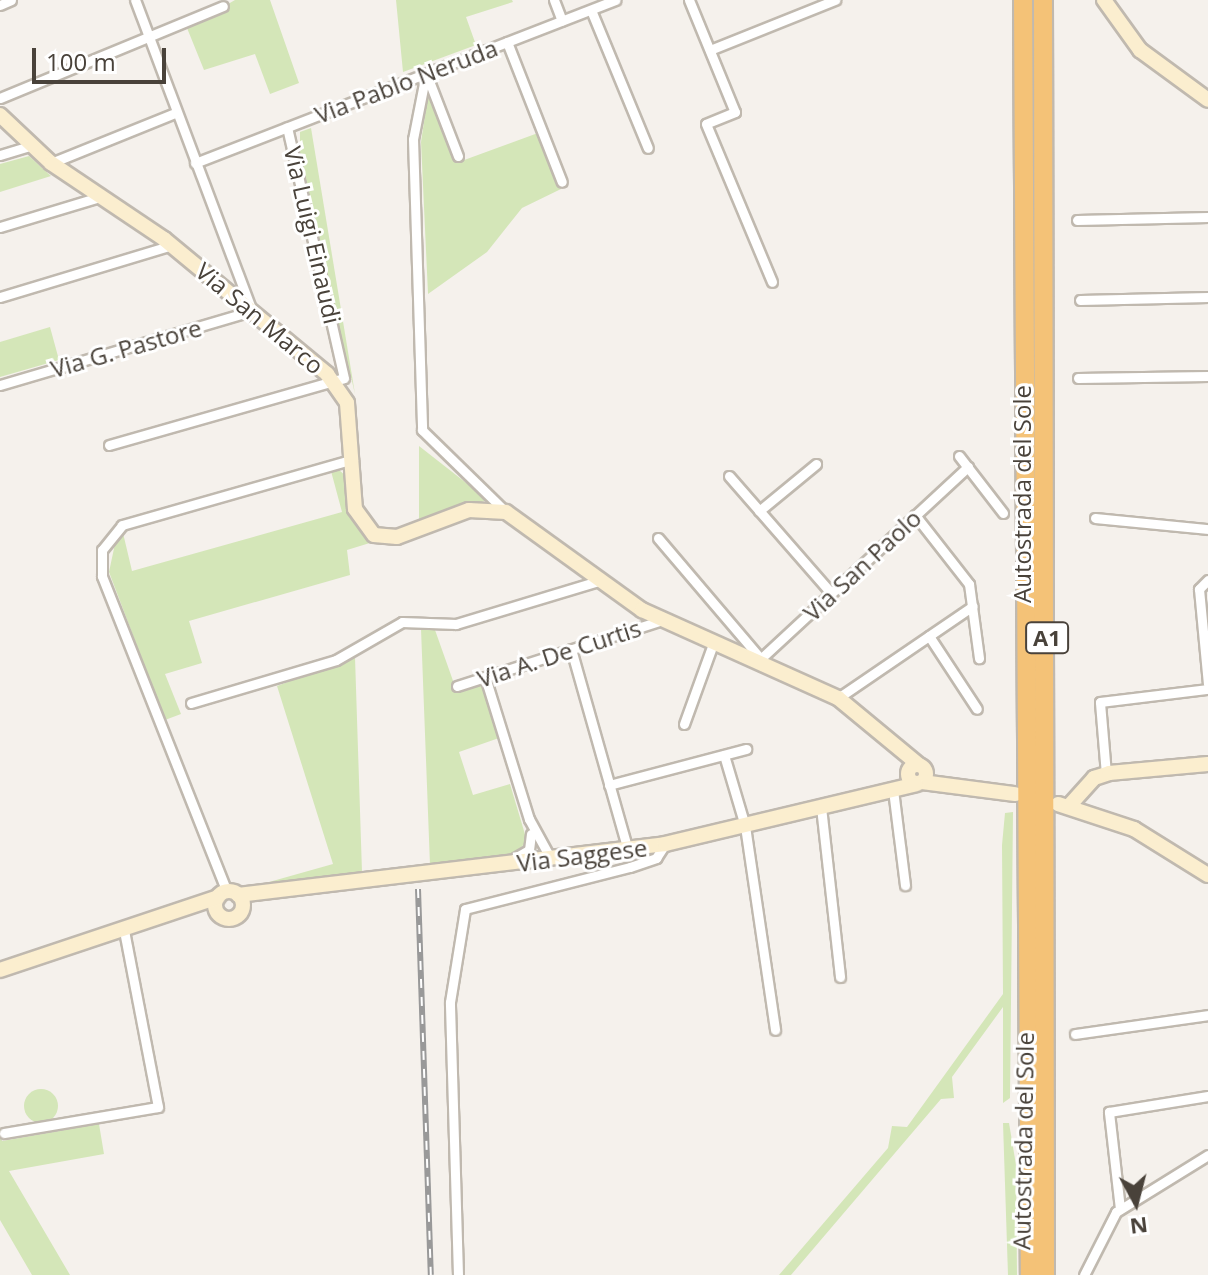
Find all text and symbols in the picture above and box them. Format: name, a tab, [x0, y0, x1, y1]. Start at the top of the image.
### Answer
scale bar	[36, 32, 170, 82]
street label: Via Pablo Neruda	[311, 33, 501, 129]
text: 100 m	[46, 45, 116, 78]
street label: Via Luigi Einaudi	[279, 143, 347, 327]
street label: Via San Marco	[190, 256, 330, 380]
street label: Via G. Pastore	[47, 313, 205, 383]
street label: Autostrada del Sole	[1008, 385, 1036, 603]
street label: Via San Paolo	[797, 503, 927, 627]
street label: Via A. De Curtis	[473, 613, 645, 693]
road number: A1	[1025, 620, 1069, 656]
street label: Via Saggese	[515, 833, 649, 877]
street label: Autostrada del Sole	[1007, 1032, 1039, 1250]
north arrow	[1096, 1163, 1176, 1243]
text: N	[1128, 1211, 1150, 1243]

